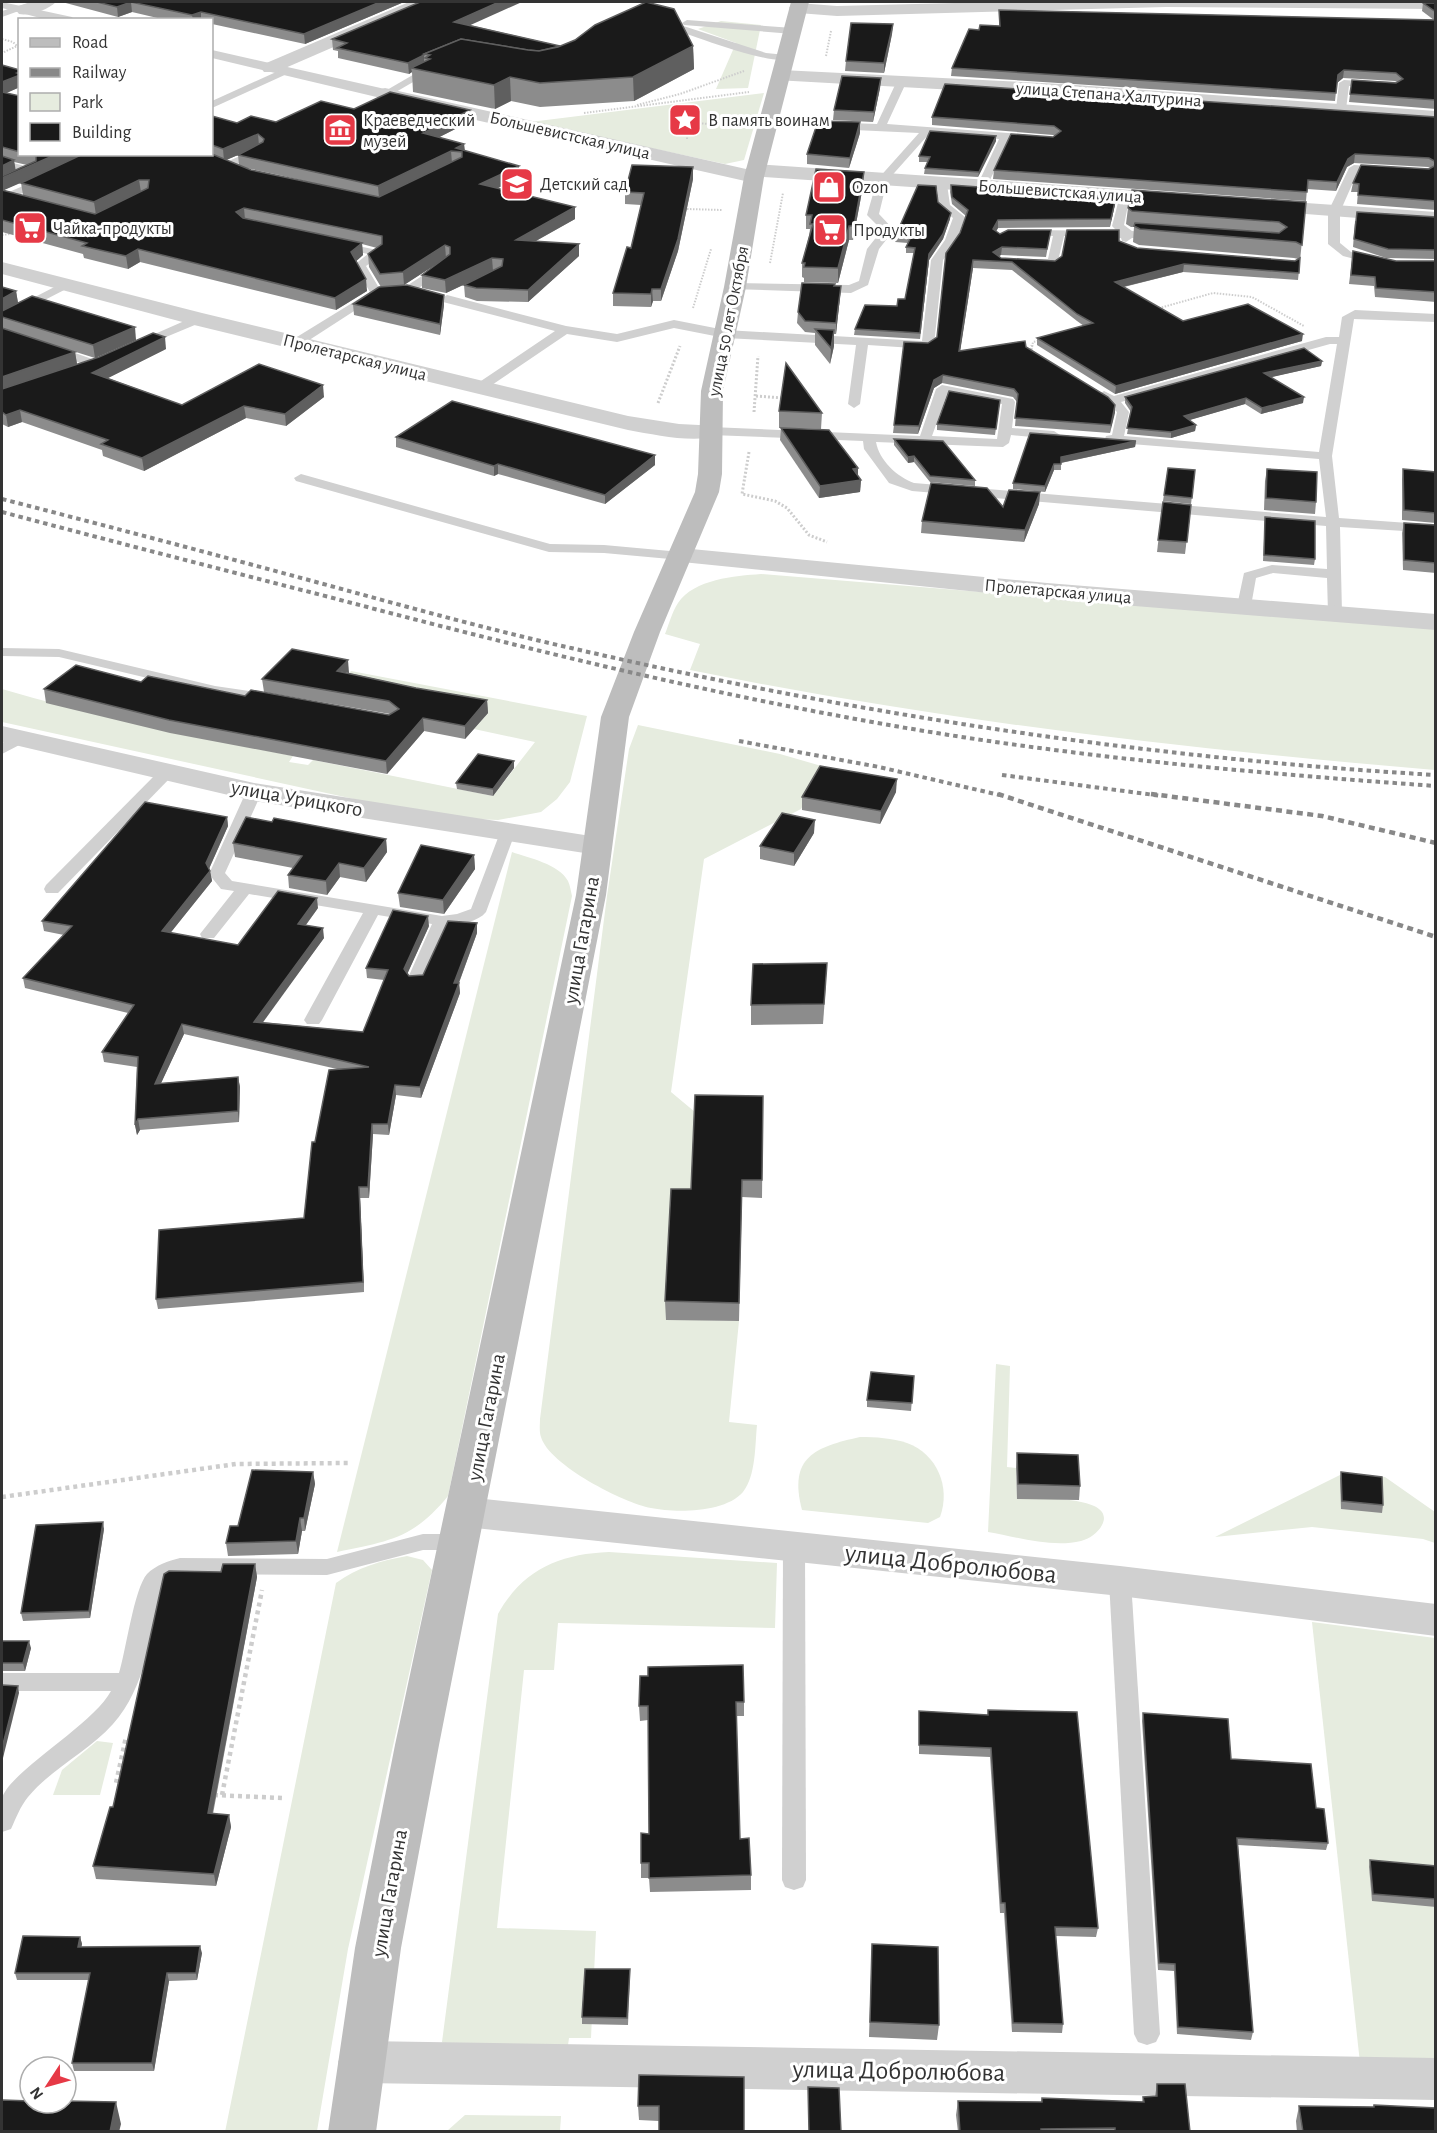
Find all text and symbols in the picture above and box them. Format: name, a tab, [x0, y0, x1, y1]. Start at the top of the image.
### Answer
legend	[18, 18, 213, 156]
text: Road	[72, 34, 108, 52]
text: Railway	[72, 64, 127, 82]
street label: улица Степана Халтурина	[1015, 79, 1202, 110]
text: Park	[72, 94, 104, 112]
place icon: В память воинам	[667, 102, 703, 138]
street label: Большевистская улица	[488, 109, 652, 163]
museum icon: Краеведческий музей	[322, 112, 358, 148]
place label: Краеведческий музей	[363, 112, 475, 151]
place label: В память воинам	[708, 112, 830, 130]
text: Building	[72, 124, 132, 142]
school or university icon: Детский сад	[499, 166, 535, 202]
shop icon: Ozon	[811, 169, 847, 205]
place label: Детский сад	[540, 176, 628, 194]
street label: Большевистская улица	[977, 177, 1142, 207]
place label: Ozon	[852, 179, 889, 197]
supermarket icon: Чайка-продукты	[12, 210, 48, 246]
supermarket icon: Продукты	[812, 212, 848, 248]
place label: Чайка-продукты	[53, 220, 172, 238]
place label: Продукты	[853, 222, 925, 240]
street label: улица 50 лет Октября	[704, 244, 752, 399]
street label: Пролетарская улица	[281, 331, 428, 385]
street label: Пролетарская улица	[984, 577, 1132, 607]
street label: улица Урицкого	[229, 776, 364, 820]
street label: улица Гагарина	[560, 874, 603, 1006]
street label: улица Гагарина	[464, 1351, 509, 1483]
street label: улица Добролюбова	[843, 1540, 1058, 1588]
street label: улица Гагарина	[368, 1827, 411, 1959]
north arrow	[18, 2055, 78, 2115]
street label: улица Добролюбова	[791, 2056, 1006, 2086]
text: N	[27, 2084, 46, 2102]

